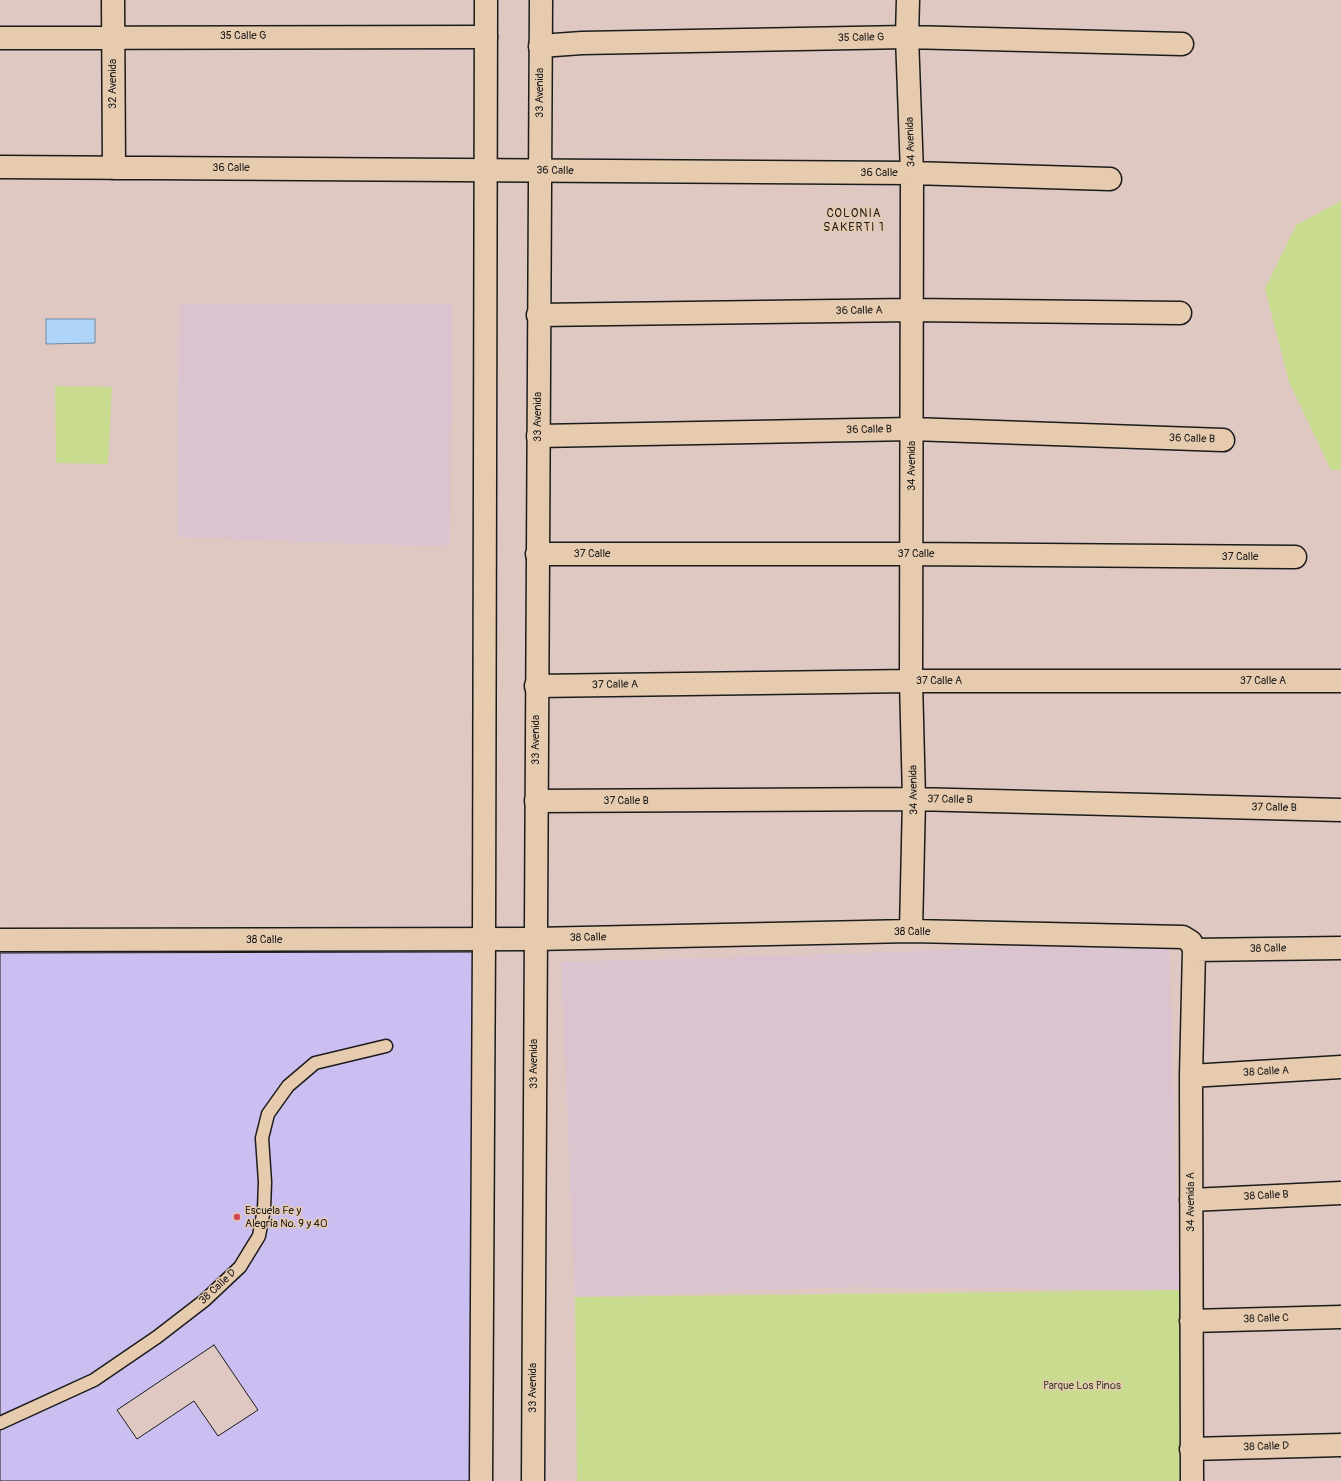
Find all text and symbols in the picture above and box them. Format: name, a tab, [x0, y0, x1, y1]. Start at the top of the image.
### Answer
street label: 35 Calle G	[220, 29, 266, 43]
street label: 35 Calle G	[838, 31, 884, 45]
street label: 32 Avenida	[106, 59, 120, 109]
street label: 33 Avenida	[533, 68, 547, 118]
street label: 34 Avenida	[904, 117, 918, 167]
street label: 36 Calle	[212, 161, 250, 175]
street label: 36 Calle	[536, 164, 574, 178]
street label: 36 Calle	[860, 166, 898, 180]
district label: COLONIA SAKERTI 1	[823, 207, 885, 235]
street label: 36 Calle A	[835, 304, 883, 318]
street label: 33 Avenida	[531, 392, 545, 442]
street label: 36 Calle B	[846, 423, 892, 437]
street label: 36 Calle B	[1169, 432, 1215, 446]
street label: 34 Avenida	[905, 441, 919, 491]
street label: 37 Calle	[574, 547, 610, 561]
street label: 37 Calle	[898, 547, 934, 561]
street label: 37 Calle	[1222, 550, 1258, 564]
street label: 37 Calle A	[916, 674, 962, 688]
street label: 37 Calle A	[1240, 674, 1286, 688]
street label: 37 Calle A	[592, 678, 638, 692]
street label: 33 Avenida	[529, 715, 543, 765]
street label: 34 Avenida	[907, 765, 921, 815]
street label: 37 Calle B	[927, 793, 973, 807]
street label: 37 Calle B	[603, 794, 649, 808]
street label: 37 Calle B	[1251, 801, 1297, 815]
street label: 38 Calle	[894, 925, 930, 939]
street label: 38 Calle	[570, 931, 606, 945]
street label: 38 Calle	[246, 933, 282, 947]
street label: 38 Calle	[1250, 942, 1286, 956]
street label: 33 Avenida	[527, 1039, 541, 1089]
street label: 38 Calle A	[1243, 1064, 1289, 1080]
street label: 34 Avenida A	[1184, 1172, 1198, 1232]
street label: 38 Calle B	[1243, 1188, 1289, 1204]
place label: Escuela Fe y Alegría No. 9 y 40	[245, 1204, 327, 1230]
marker: Escuela Fe y Alegría No. 9 y 40	[232, 1212, 242, 1222]
street label: 38 Calle D	[197, 1267, 239, 1307]
street label: 38 Calle C	[1243, 1312, 1289, 1326]
street label: 33 Avenida	[526, 1363, 540, 1413]
park label: Parque Los Pinos	[1043, 1379, 1121, 1393]
street label: 38 Calle D	[1243, 1440, 1289, 1454]

